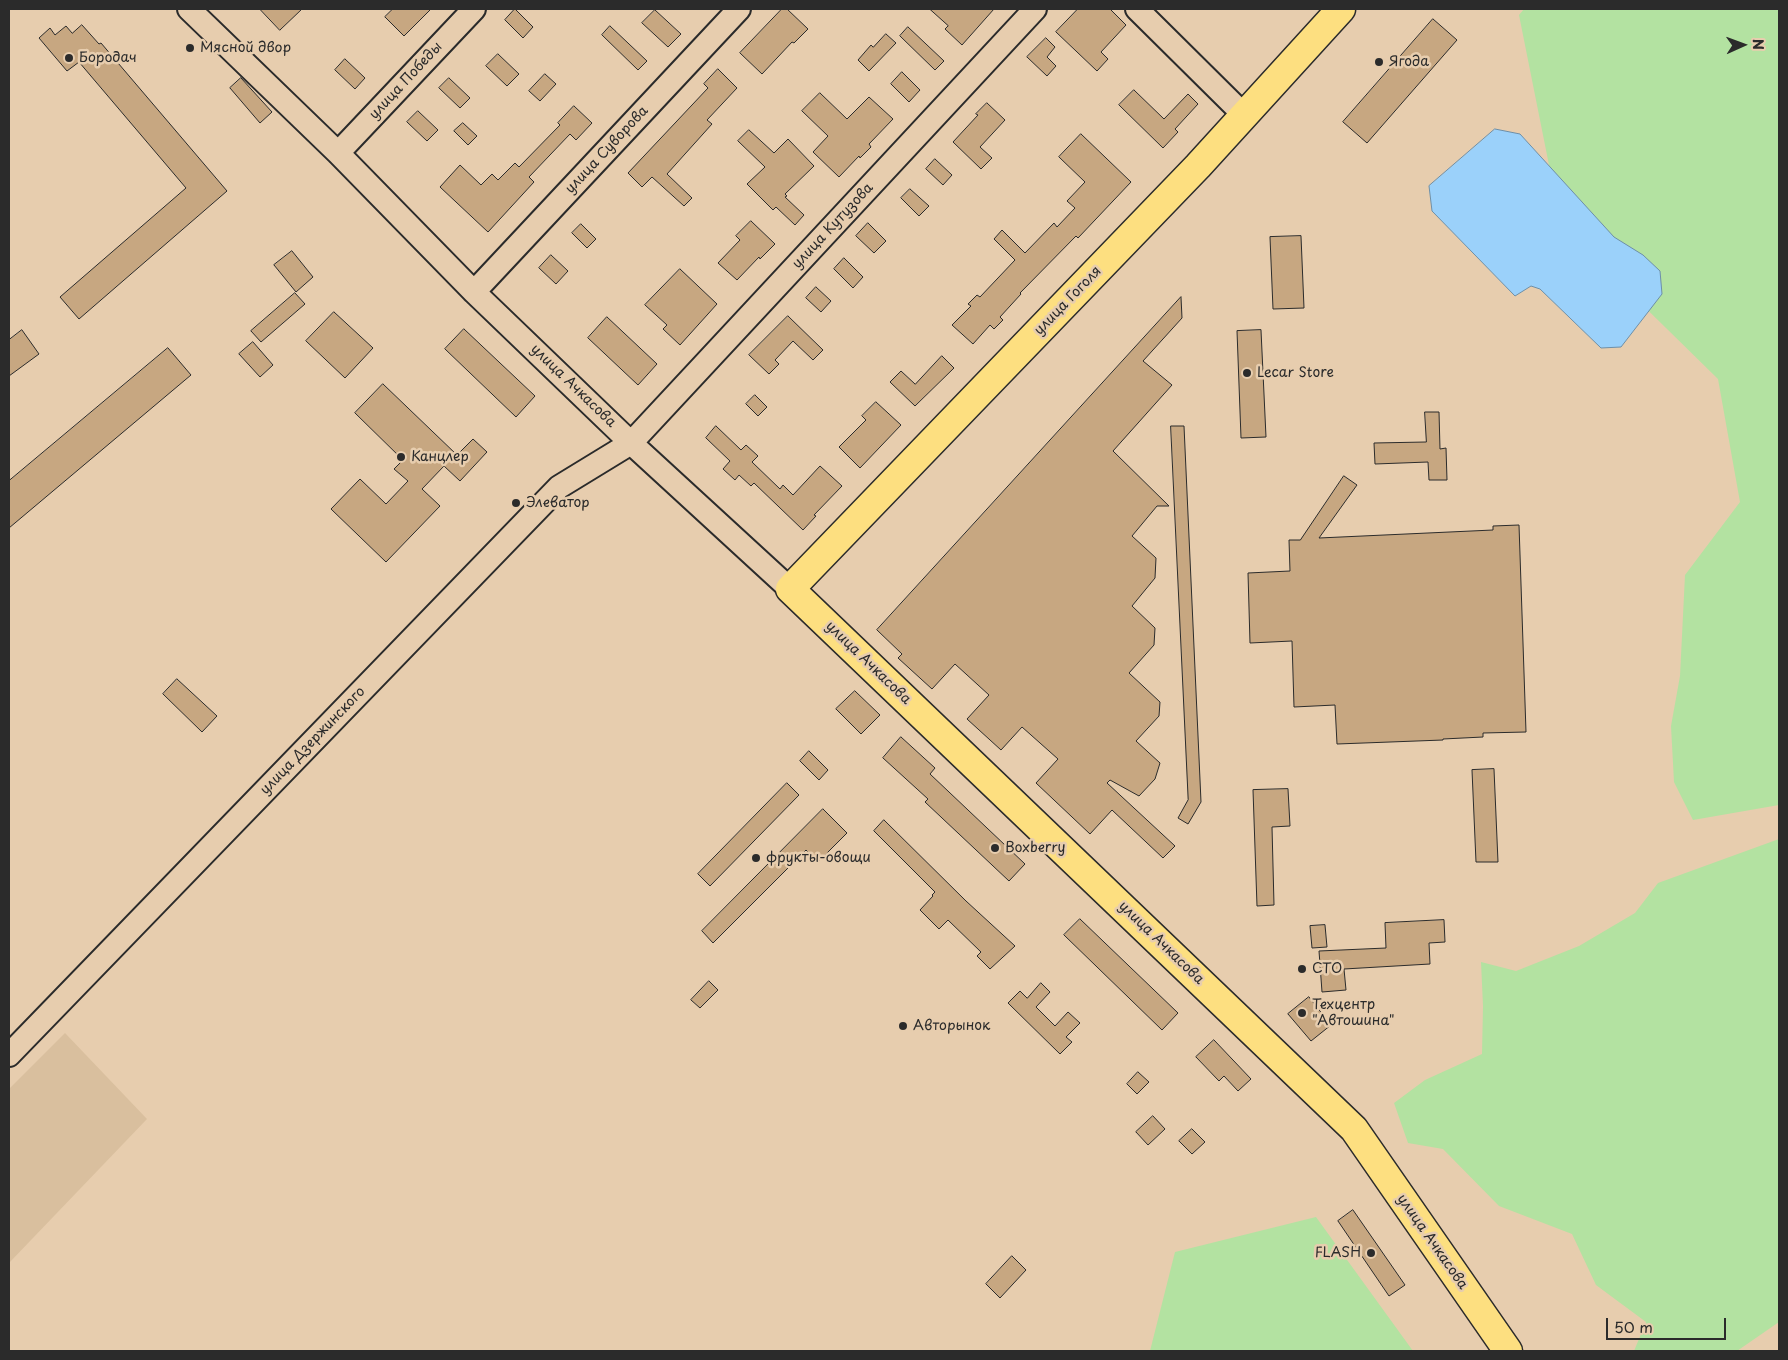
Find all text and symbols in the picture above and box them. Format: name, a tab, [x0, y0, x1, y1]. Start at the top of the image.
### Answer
north arrow	[1718, 20, 1768, 70]
street label: улица Победы	[366, 39, 446, 123]
text: N	[1748, 39, 1769, 50]
place label: Мясной двор	[200, 40, 291, 56]
marker: Мясной двор	[184, 42, 196, 54]
place label: Бородач	[79, 50, 137, 66]
marker: Бородач	[63, 52, 75, 64]
place label: Ягода	[1389, 54, 1429, 70]
marker: Ягода	[1373, 56, 1385, 68]
street label: улица Суворова	[562, 103, 652, 197]
street label: улица Кутузова	[789, 180, 877, 272]
street label: улица Гоголя	[1031, 263, 1105, 339]
street label: улица Ачкасова	[527, 341, 619, 431]
place label: Lecar Store	[1257, 365, 1334, 381]
marker: Lecar Store	[1241, 367, 1253, 379]
place label: Канцлер	[411, 449, 469, 465]
marker: Канцлер	[395, 451, 407, 463]
place label: Элеватор	[526, 495, 590, 511]
marker: Элеватор	[510, 497, 522, 509]
street label: улица Ачкасова	[822, 618, 914, 708]
street label: улица Дзержинского	[257, 683, 369, 799]
place label: Boxberry	[1005, 840, 1065, 856]
marker: Boxberry	[989, 842, 1001, 854]
place label: фрукты-овощи	[766, 850, 871, 866]
marker: фрукты-овощи	[750, 852, 762, 864]
street label: улица Ачкасова	[1115, 898, 1207, 988]
place label: СТО	[1312, 961, 1342, 977]
marker: СТО	[1296, 963, 1308, 975]
place label: Техцентр "Автошина"	[1312, 997, 1395, 1030]
marker: Техцентр "Автошина"	[1296, 1007, 1308, 1019]
place label: Авторынок	[913, 1018, 990, 1034]
marker: Авторынок	[897, 1020, 909, 1032]
street label: улица Ачкасова	[1393, 1191, 1471, 1293]
place label: FLASH	[1315, 1245, 1361, 1261]
marker: FLASH	[1365, 1247, 1377, 1259]
scale bar	[1608, 1308, 1728, 1340]
text: 50 m	[1614, 1315, 1653, 1338]

